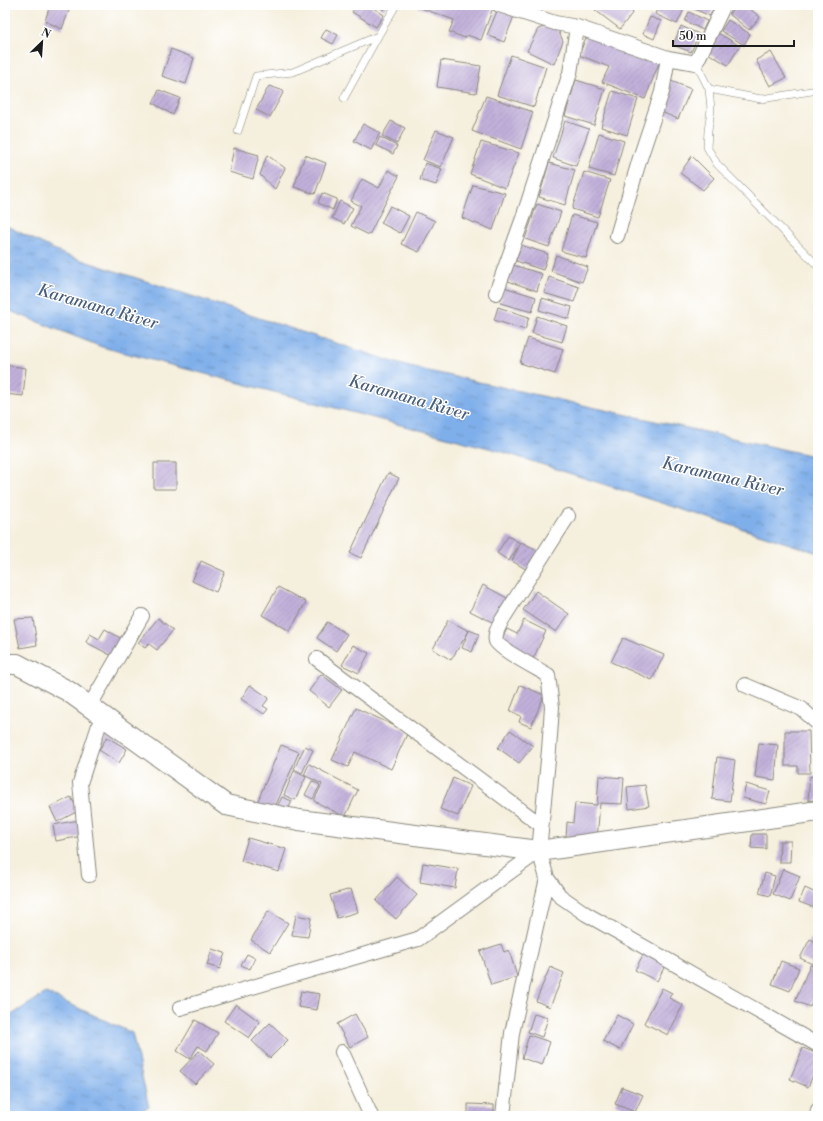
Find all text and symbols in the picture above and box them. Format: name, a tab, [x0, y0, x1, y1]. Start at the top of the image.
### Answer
north arrow	[22, 22, 62, 62]
scale bar	[673, 22, 794, 48]
text: N	[39, 26, 53, 42]
text: 50 m	[679, 29, 707, 44]
water label: Karamana River	[35, 279, 161, 335]
water label: Karamana River	[346, 370, 472, 426]
water label: Karamana River	[660, 452, 787, 502]

